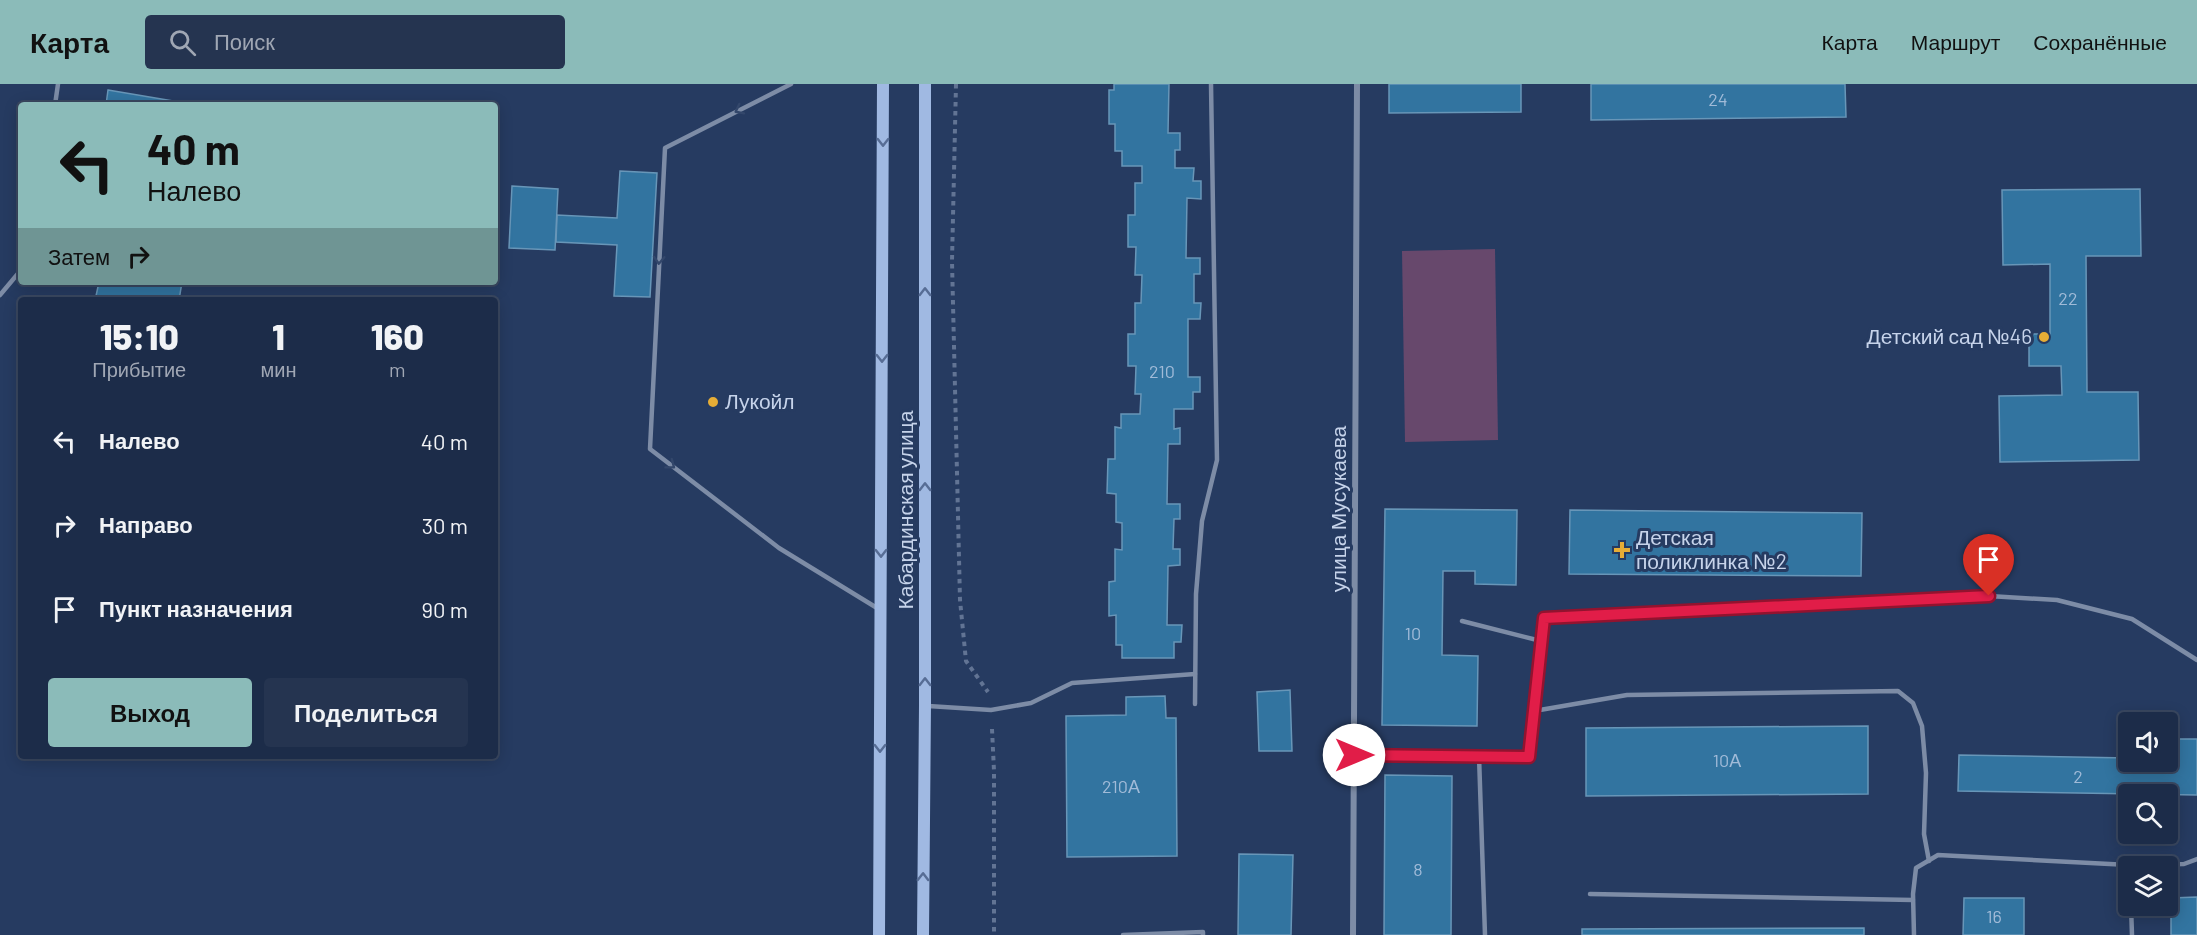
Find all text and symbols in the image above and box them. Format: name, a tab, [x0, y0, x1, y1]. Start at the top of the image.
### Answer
search box	[145, 15, 565, 69]
text: Карта	[30, 25, 109, 59]
icon: search	[166, 26, 199, 59]
text: Поиск	[214, 28, 275, 54]
text: Карта	[1822, 29, 1878, 54]
text: Маршрут	[1911, 29, 2000, 54]
text: Сохранённые	[2033, 29, 2167, 54]
house number: 24	[1708, 88, 1728, 110]
one-way arrow	[734, 103, 745, 115]
text: 40 m	[147, 123, 240, 173]
icon: left	[48, 126, 126, 204]
one-way arrow	[877, 138, 889, 147]
text: Налево	[147, 174, 241, 206]
icon: right	[122, 240, 155, 273]
text: Затем	[48, 243, 110, 269]
one-way arrow	[653, 256, 666, 265]
one-way arrow	[919, 287, 931, 296]
house number: 22	[2058, 287, 2078, 309]
text: 15:10	[100, 314, 179, 357]
text: 1	[272, 314, 285, 357]
text: 160	[371, 314, 424, 357]
place label: Детский сад №46	[1867, 323, 2032, 348]
marker: Детский сад №46	[2037, 330, 2051, 344]
one-way arrow	[876, 354, 888, 363]
text: Прибытие	[92, 357, 186, 381]
text: мин	[261, 357, 296, 381]
text: m	[389, 357, 405, 381]
house number: 210	[1149, 360, 1175, 382]
place label: Лукойл	[725, 388, 795, 413]
marker: Лукойл	[706, 395, 720, 409]
street label: Кабардинская улица	[892, 410, 917, 610]
icon: left	[48, 425, 81, 458]
street label: улица Мусукаева	[1325, 425, 1350, 592]
text: Налево	[99, 427, 180, 453]
text: 40 m	[421, 428, 468, 454]
one-way arrow	[665, 458, 676, 469]
one-way arrow	[919, 482, 931, 491]
icon: right	[48, 509, 81, 542]
text: Направо	[99, 511, 193, 537]
text: 30 m	[422, 512, 468, 538]
place label: Детская поликлинка №2	[1636, 524, 1787, 573]
pin	[1963, 534, 2014, 596]
marker: Детская поликлинка №2	[1613, 541, 1631, 559]
icon: arrive	[1972, 543, 2005, 576]
one-way arrow	[875, 549, 887, 558]
icon: arrive	[48, 593, 81, 626]
text: Пункт назначения	[99, 595, 293, 621]
text: 90 m	[422, 596, 468, 622]
house number: 10	[1405, 622, 1421, 644]
one-way arrow	[919, 677, 931, 686]
button: Выход	[48, 678, 252, 747]
button: Поделиться	[264, 678, 468, 747]
map controls	[2118, 712, 2178, 916]
button: sound	[2118, 712, 2178, 772]
position arrow	[1322, 723, 1386, 787]
one-way arrow	[874, 744, 886, 753]
house number: 10А	[1713, 749, 1741, 771]
house number: 2	[2073, 765, 2083, 787]
house number: 210А	[1102, 775, 1140, 797]
button: search	[2118, 784, 2178, 844]
button: layers	[2118, 856, 2178, 916]
house number: 8	[1413, 858, 1423, 880]
one-way arrow	[917, 872, 930, 881]
house number: 16	[1986, 905, 2002, 927]

